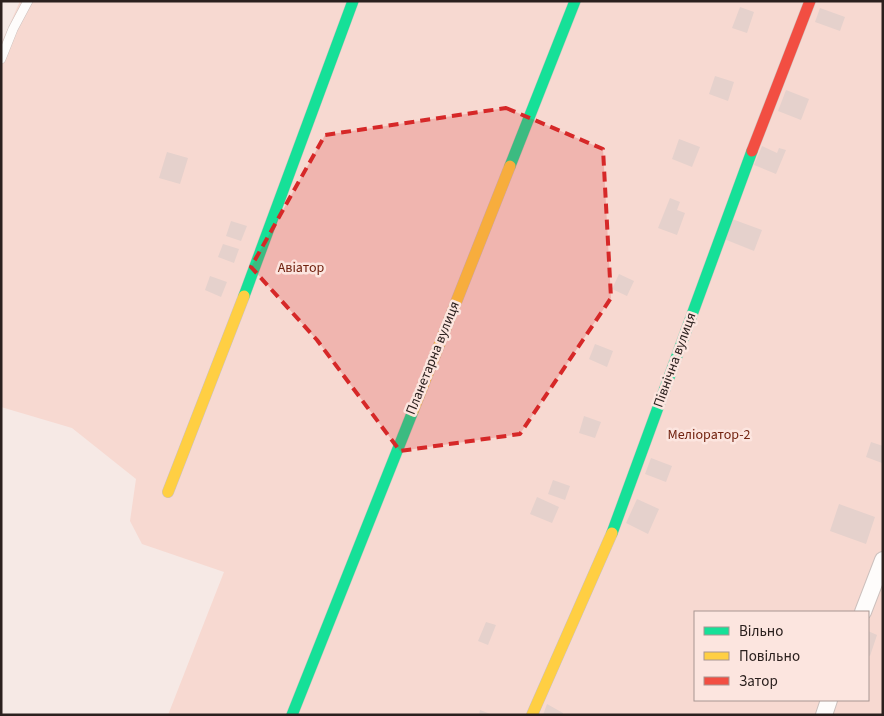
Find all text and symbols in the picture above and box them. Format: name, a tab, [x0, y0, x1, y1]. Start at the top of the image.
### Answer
park label: Авіатор	[278, 258, 325, 278]
street label: Планетарна вулиця	[401, 298, 465, 418]
street label: Північна вулиця	[649, 310, 701, 410]
park label: Меліоратор-2	[667, 425, 751, 445]
legend	[694, 611, 869, 701]
text: Вільно	[739, 621, 783, 642]
text: Повільно	[739, 646, 800, 667]
text: Затор	[739, 671, 778, 692]

